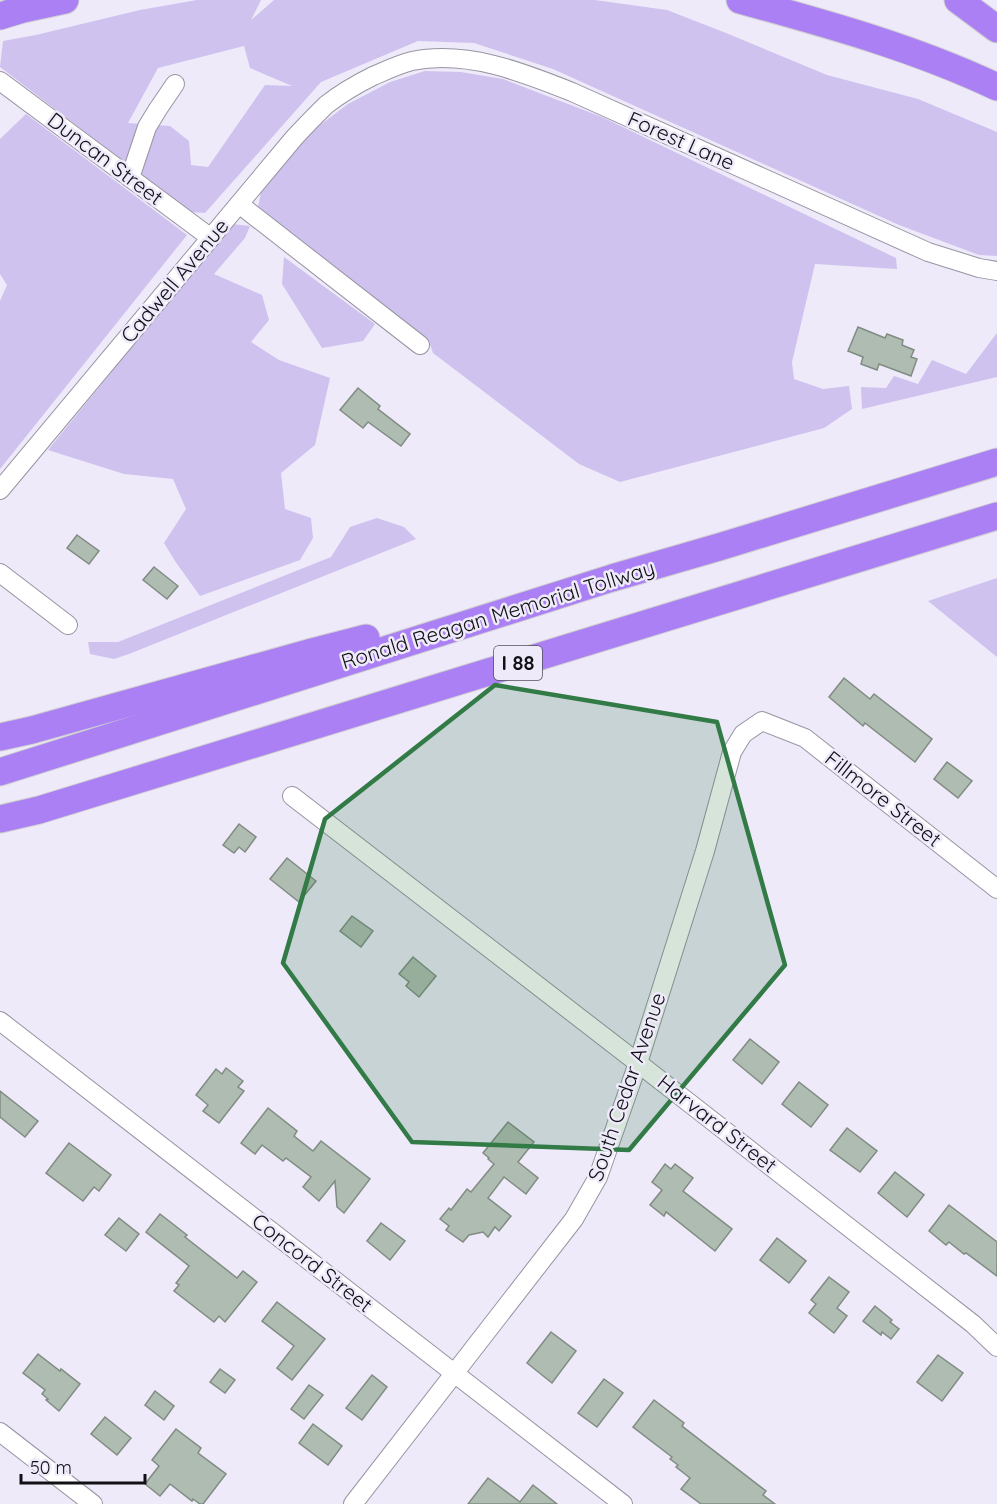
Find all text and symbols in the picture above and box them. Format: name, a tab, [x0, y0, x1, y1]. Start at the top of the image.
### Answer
street label: Forest Lane	[624, 105, 739, 175]
street label: Duncan Street	[43, 106, 169, 210]
street label: Cadwell Avenue	[115, 213, 234, 348]
street label: Ronald Reagan Memorial Tollway	[338, 554, 658, 674]
road number: I 88	[494, 646, 542, 680]
street label: Fillmore Street	[820, 745, 947, 852]
street label: South Cedar Avenue	[582, 989, 671, 1184]
street label: Harvard Street	[653, 1069, 782, 1178]
street label: Concord Street	[247, 1207, 378, 1317]
scale bar	[21, 1447, 146, 1485]
text: 50 m	[30, 1456, 72, 1479]

